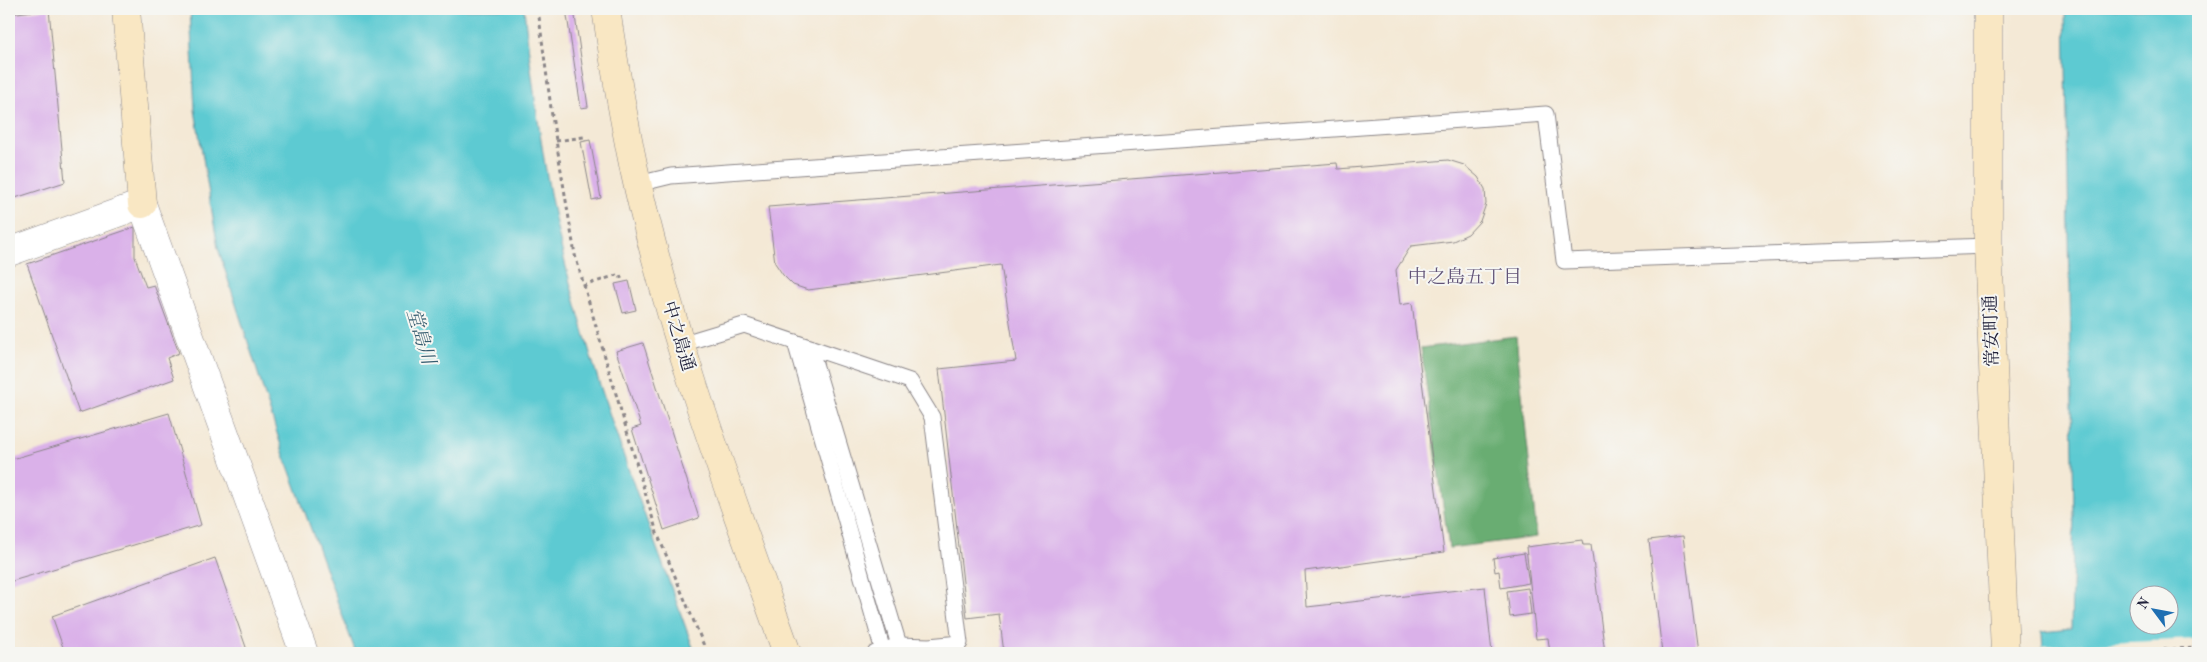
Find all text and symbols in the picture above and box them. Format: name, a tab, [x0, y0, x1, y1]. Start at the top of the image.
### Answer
district label: 中之島五丁目	[1408, 267, 1522, 288]
street label: 常安町通	[1980, 295, 2002, 367]
street label: 中之島通	[659, 299, 699, 373]
water label: 堂島川	[402, 306, 440, 369]
north arrow	[2130, 584, 2180, 634]
text: N	[2135, 595, 2153, 612]

